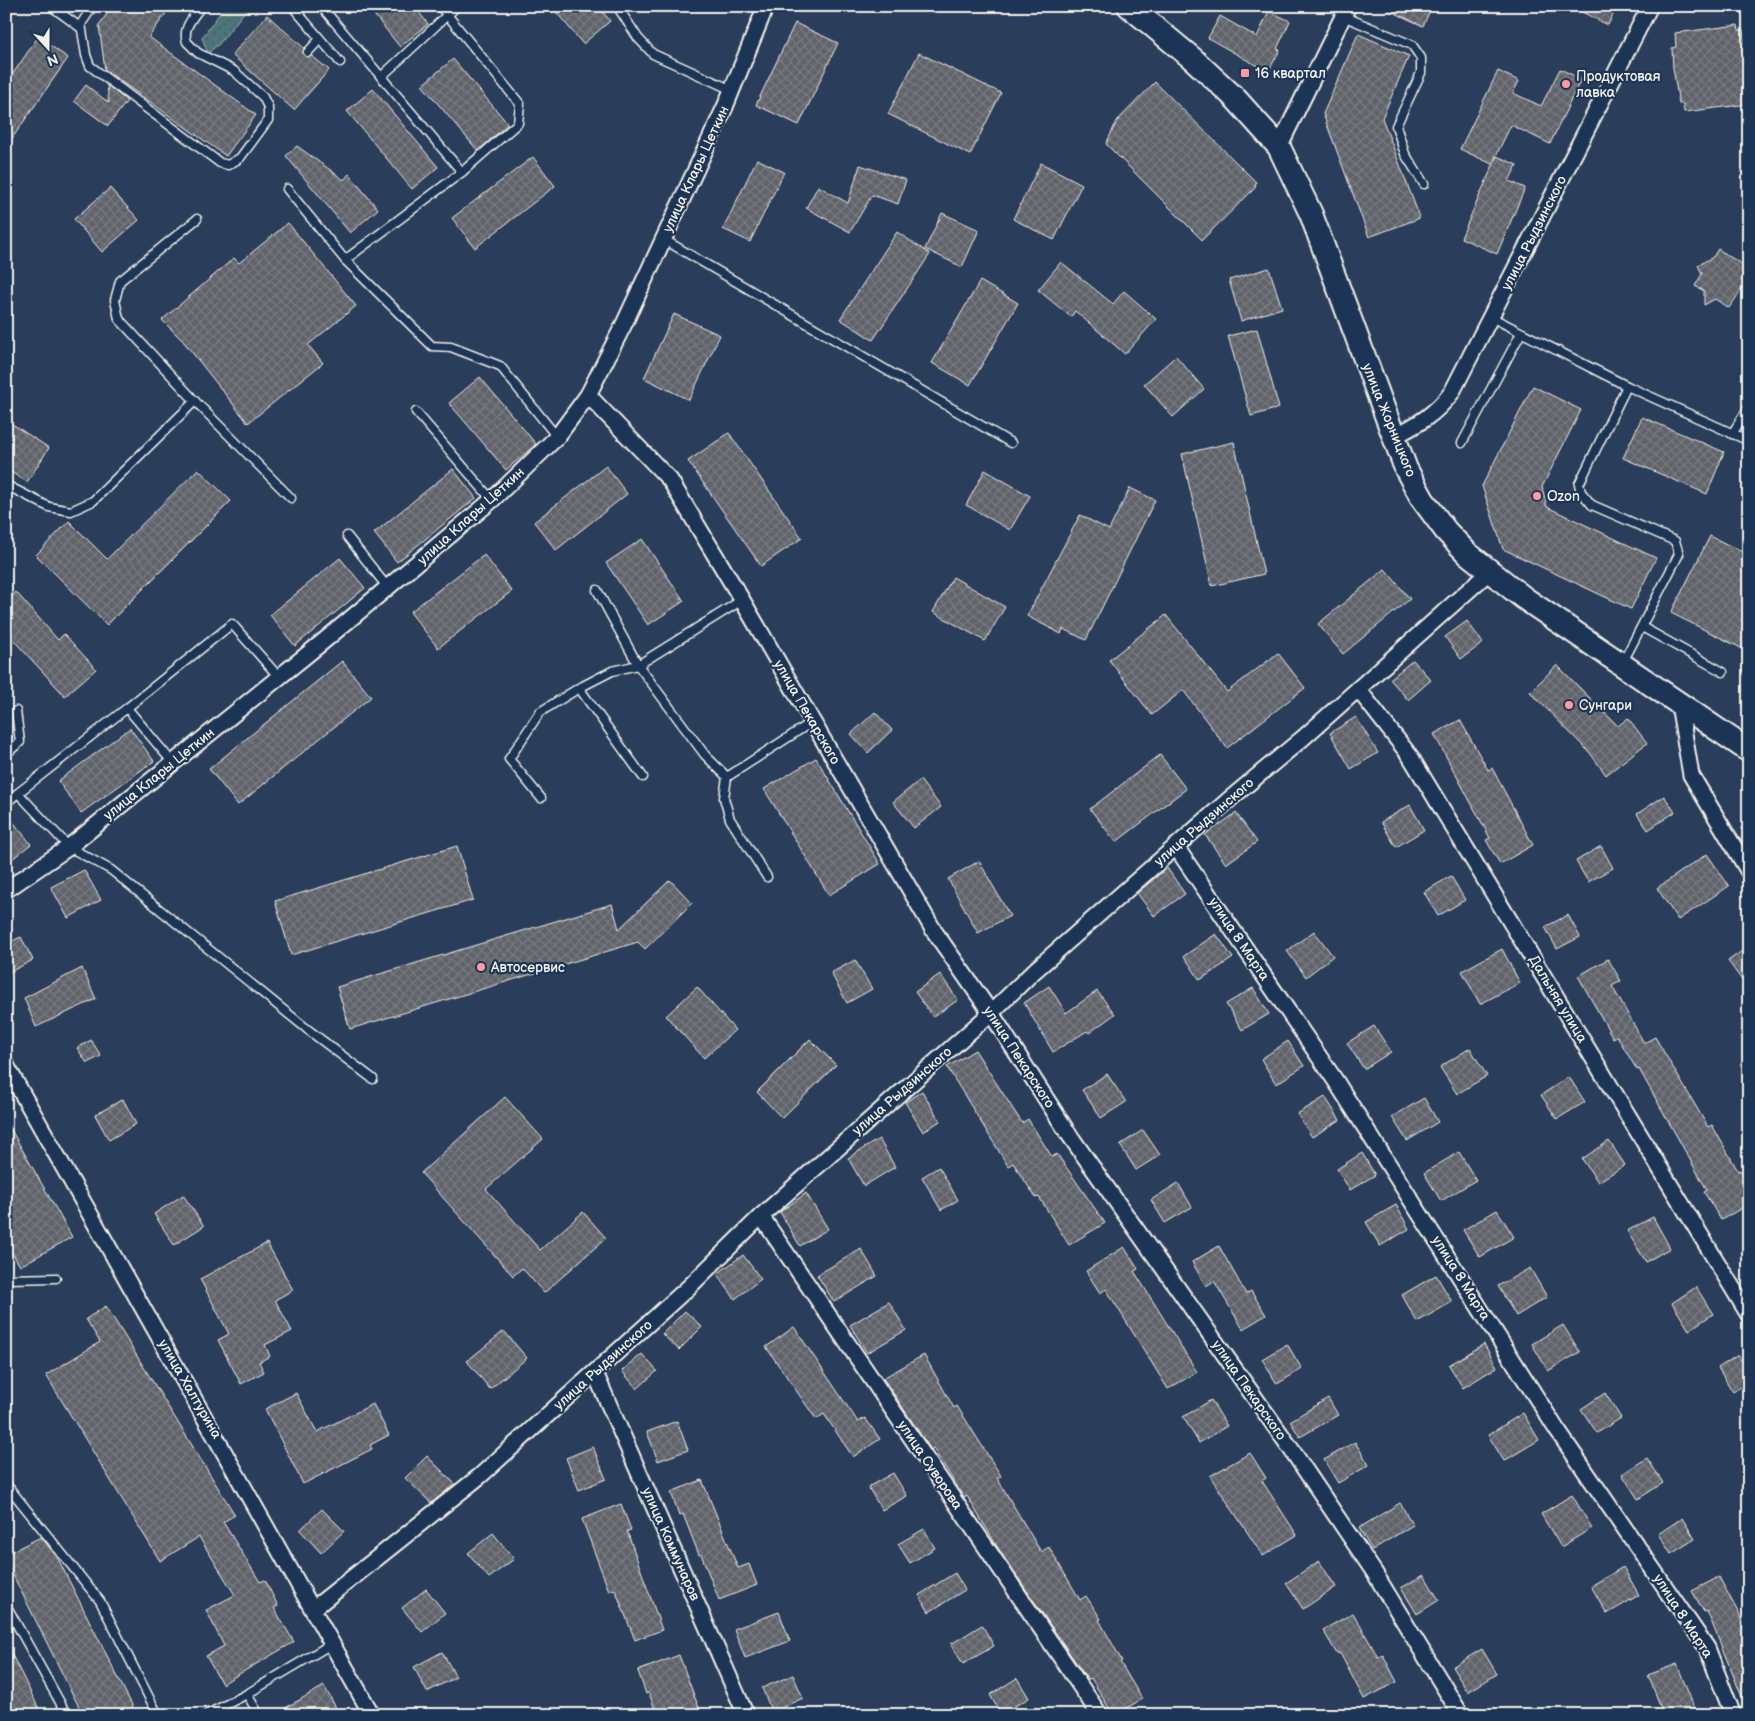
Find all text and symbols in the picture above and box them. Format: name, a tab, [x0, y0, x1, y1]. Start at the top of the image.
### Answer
north arrow	[22, 22, 72, 72]
text: N	[45, 50, 60, 69]
place label: 16 квартал	[1255, 65, 1326, 82]
marker: 16 квартал	[1239, 67, 1251, 79]
place label: Продуктовая лавка	[1576, 68, 1661, 101]
marker: Продуктовая лавка	[1560, 78, 1572, 90]
street label: улица Клары Цеткин	[659, 103, 733, 235]
street label: улица Рыдзинского	[1498, 173, 1570, 293]
street label: улица Жорницкого	[1358, 361, 1420, 479]
street label: улица Клары Цеткин	[414, 464, 528, 568]
place label: Ozon	[1547, 488, 1580, 505]
marker: Ozon	[1531, 490, 1543, 502]
street label: улица Пекарского	[770, 657, 844, 767]
place label: Сунгари	[1579, 697, 1632, 714]
marker: Сунгари	[1563, 699, 1575, 711]
street label: улица Клары Цеткин	[100, 724, 218, 824]
street label: улица Рыдзинского	[1151, 774, 1257, 870]
street label: улица 8 Марта	[1205, 894, 1273, 984]
street label: Дальняя улица	[1525, 952, 1591, 1046]
place label: Автосервис	[490, 959, 565, 976]
marker: Автосервис	[475, 961, 487, 973]
street label: улица Пекарского	[980, 1003, 1058, 1111]
street label: улица Рыдзинского	[849, 1043, 955, 1139]
street label: улица 8 Марта	[1428, 1233, 1494, 1324]
street label: улица Рыдзинского	[550, 1316, 656, 1414]
street label: улица Халтурина	[155, 1336, 226, 1442]
street label: улица Пекарского	[1208, 1337, 1290, 1443]
street label: улица Суворова	[894, 1417, 966, 1513]
street label: улица Коммунаров	[638, 1485, 704, 1604]
street label: улица 8 Марта	[1650, 1571, 1717, 1662]

